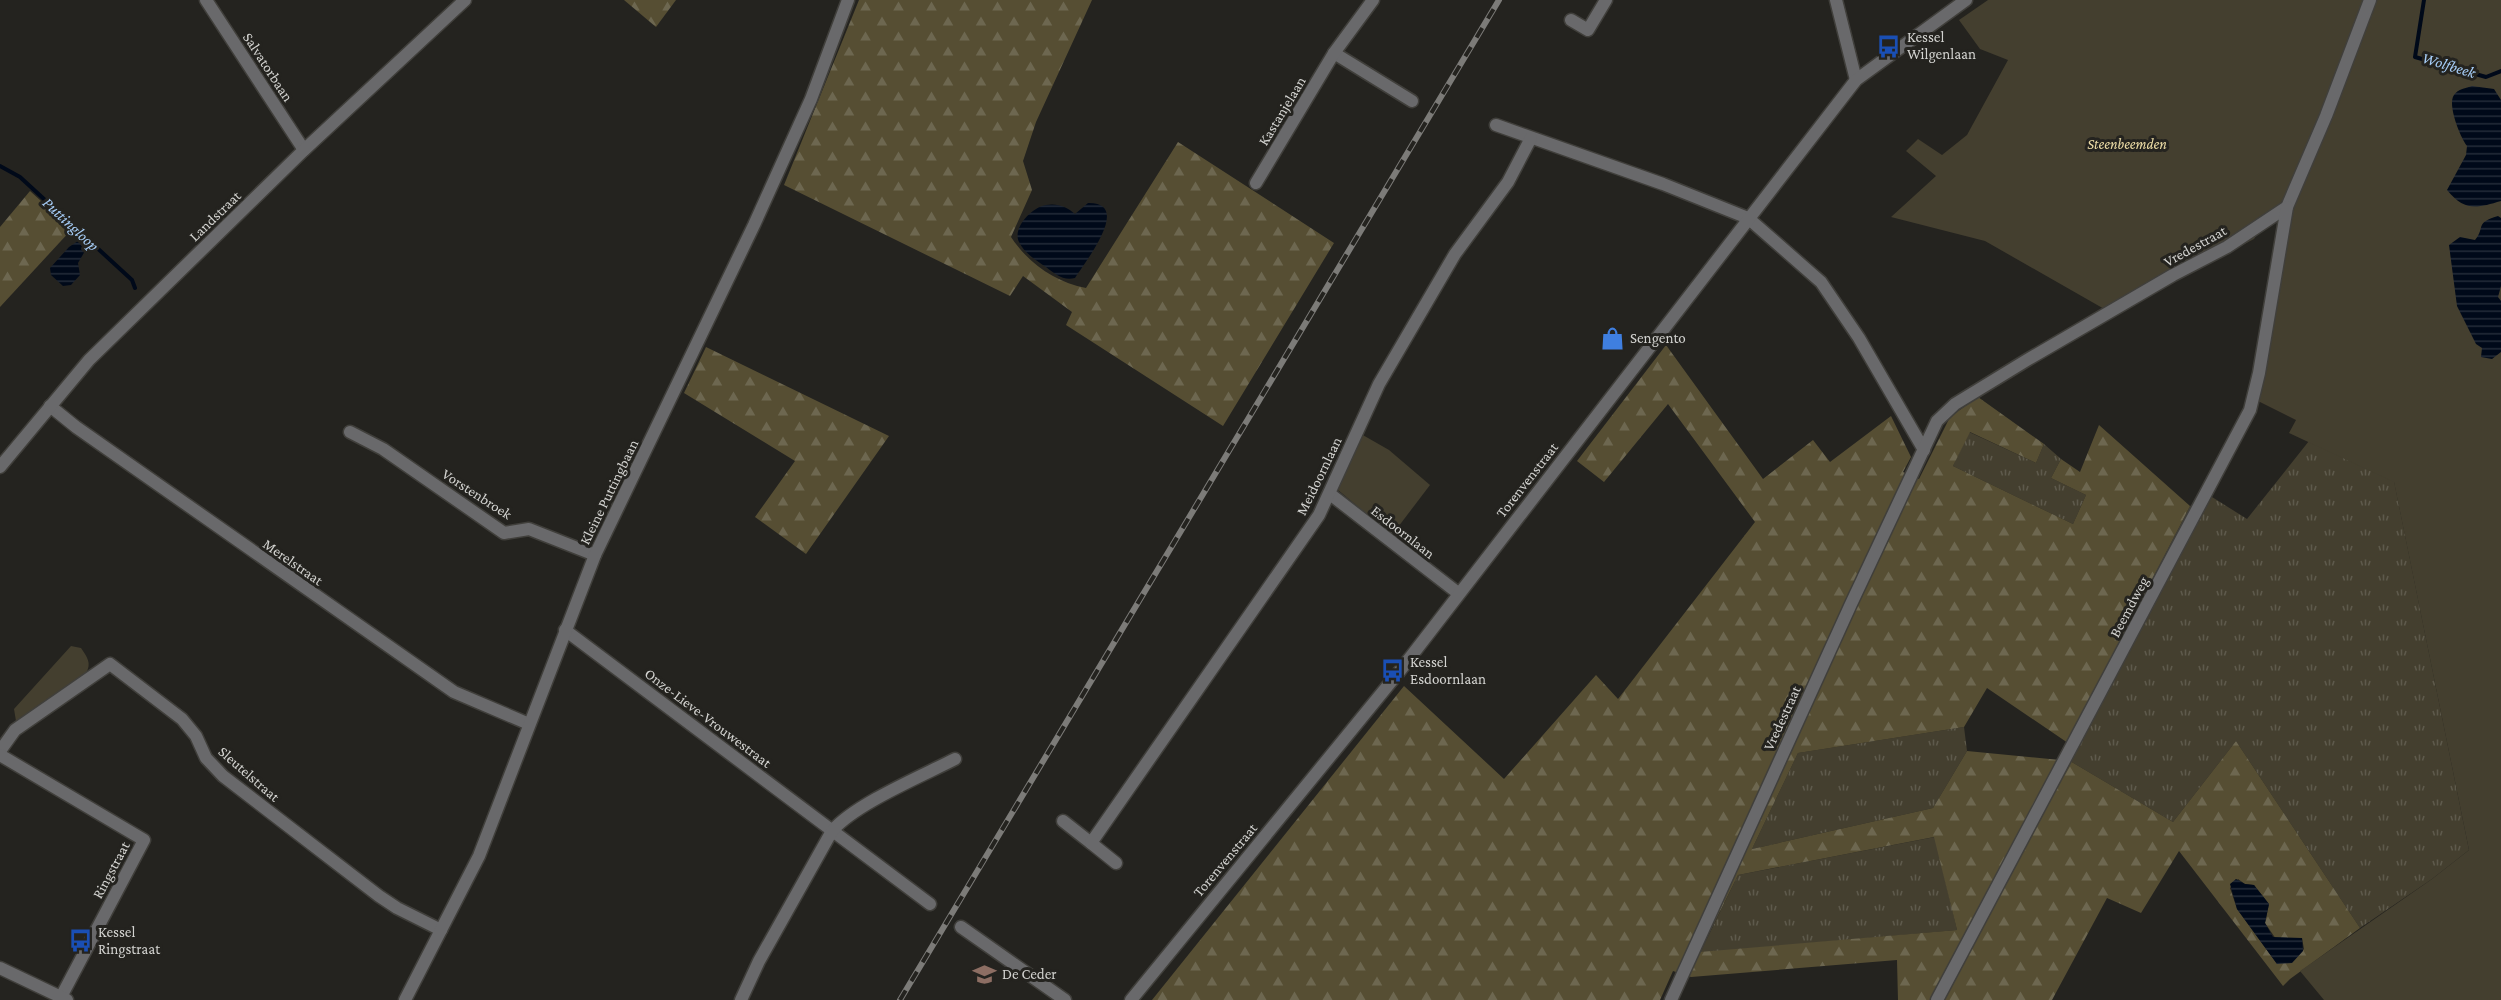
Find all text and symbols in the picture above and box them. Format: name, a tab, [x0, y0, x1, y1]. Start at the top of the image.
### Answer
place label: Kessel Wilgenlaan	[1907, 29, 1976, 63]
street label: Salvatorbaan	[240, 30, 296, 104]
bus stop icon: Kessel Wilgenlaan	[1876, 33, 1902, 59]
water label: Wolfbeek	[2420, 49, 2479, 82]
street label: Kastanjelaan	[1255, 74, 1310, 149]
park label: Steenbeemden	[2087, 136, 2167, 152]
street label: Landstraat	[186, 187, 245, 244]
water label: Puttingloop	[39, 194, 103, 255]
street label: Vredestraat	[2161, 222, 2230, 270]
shop icon: Sengento	[1599, 325, 1625, 351]
place label: Sengento	[1630, 330, 1686, 347]
street label: Meidoornlaan	[1293, 434, 1345, 518]
street label: Kleine Puttingbaan	[577, 437, 642, 548]
street label: Torenvenstraat	[1493, 438, 1562, 521]
street label: Vorstenbroek	[439, 466, 516, 523]
street label: Esdoornlaan	[1368, 502, 1438, 562]
street label: Merelstraat	[260, 536, 327, 589]
street label: Beemdweg	[2106, 574, 2152, 640]
place label: Kessel Esdoornlaan	[1410, 654, 1486, 687]
bus stop icon: Kessel Esdoornlaan	[1379, 658, 1405, 684]
street label: Onze-Lieve-Vrouwestraat	[642, 665, 775, 771]
street label: Vredestraat	[1760, 682, 1804, 753]
street label: Sleutelstraat	[215, 743, 284, 806]
street label: Torenvenstraat	[1190, 819, 1261, 900]
street label: Ringstraat	[89, 838, 134, 902]
place label: Kessel Ringstraat	[98, 924, 161, 958]
bus stop icon: Kessel Ringstraat	[67, 928, 93, 954]
school or university icon: De Ceder	[971, 961, 997, 987]
place label: De Ceder	[1002, 966, 1057, 982]

